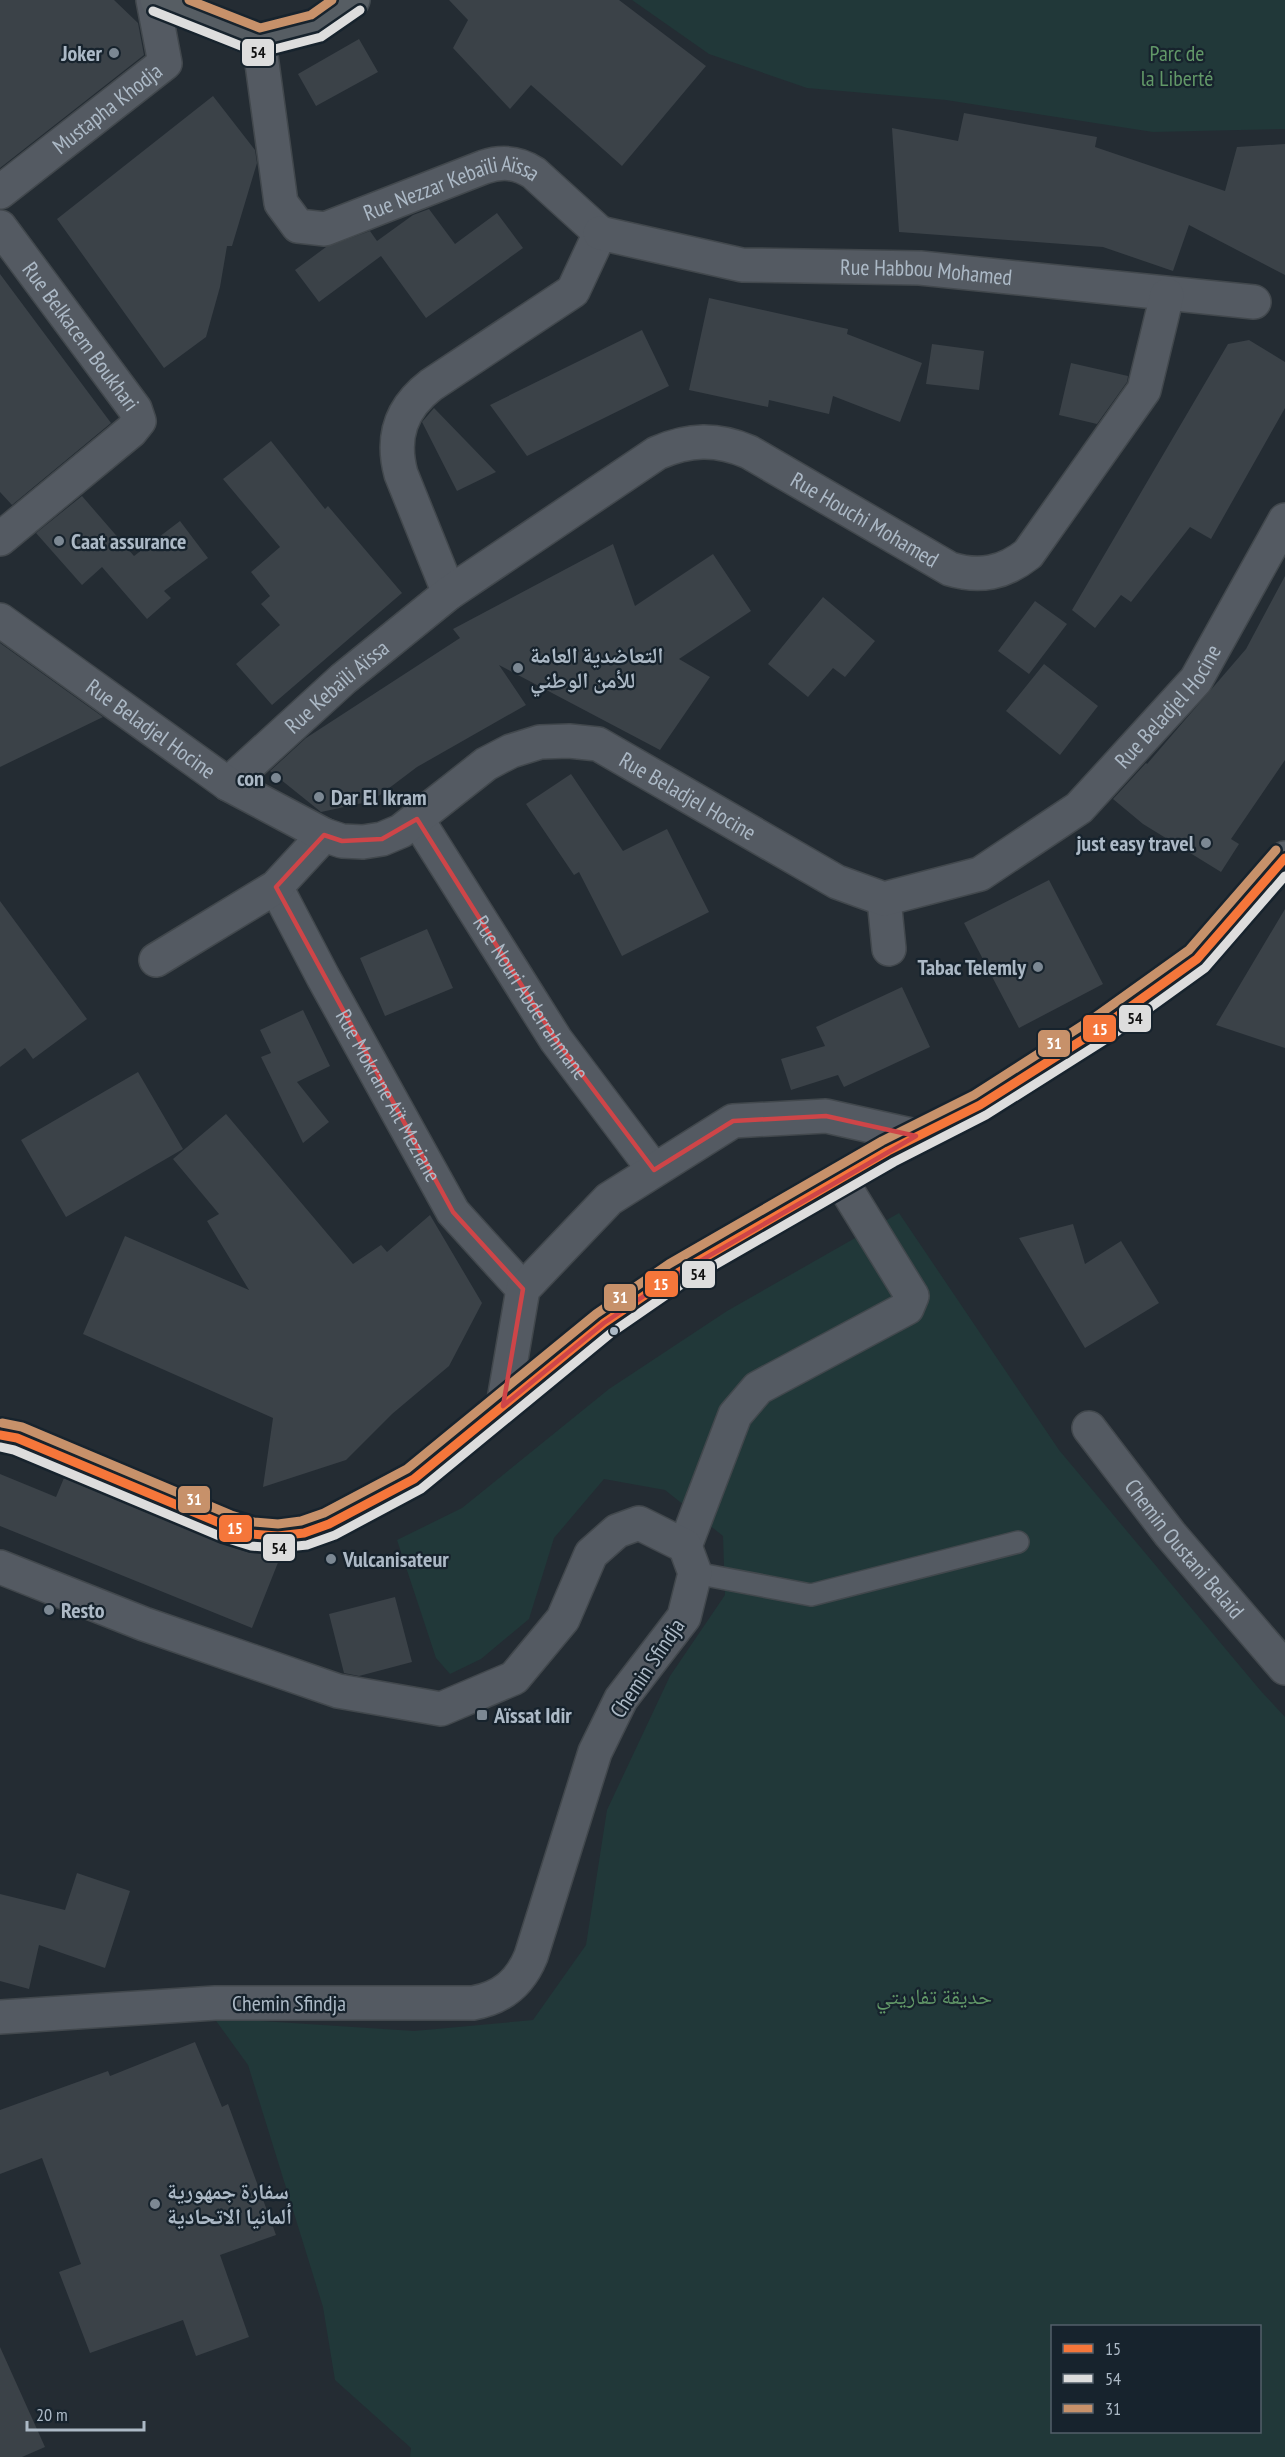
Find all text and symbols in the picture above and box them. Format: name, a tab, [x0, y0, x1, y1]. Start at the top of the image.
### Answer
line badge: 54	[241, 38, 275, 67]
place label: Joker	[60, 39, 103, 67]
park label: Parc de la Liberté	[1141, 39, 1213, 92]
text: 54	[250, 42, 266, 62]
marker: Joker	[107, 46, 121, 60]
street label: Mustapha Khodja	[47, 57, 168, 160]
street label: Rue Nezzar Kebaïli Aïssa	[359, 149, 545, 227]
street label: Rue Habbou Mohamed	[840, 253, 1014, 291]
street label: Rue Belkacem Boukhari	[17, 256, 146, 416]
street label: Rue Houchi Mohamed	[786, 465, 944, 573]
place label: Caat assurance	[71, 527, 187, 555]
marker: Caat assurance	[52, 534, 66, 548]
street label: Rue Kebaïli Aïssa	[279, 634, 394, 739]
street label: Rue Beladjel Hocine	[1108, 639, 1227, 774]
place label: التعاضدية العامة للأمن الوطني	[530, 641, 663, 697]
marker: التعاضدية العامة للأمن الوطني	[511, 661, 525, 675]
street label: Rue Beladjel Hocine	[81, 673, 221, 785]
street label: Rue Beladjel Hocine	[614, 745, 761, 846]
place label: con	[237, 764, 264, 792]
marker: con	[269, 771, 283, 785]
place label: Dar El Ikram	[331, 783, 427, 811]
marker: Dar El Ikram	[312, 790, 326, 804]
place label: just easy travel	[1075, 829, 1195, 857]
marker: just easy travel	[1199, 836, 1213, 850]
street label: Rue Nouri Abderrahmane	[467, 910, 595, 1085]
place label: Tabac Telemly	[917, 953, 1027, 981]
marker: Tabac Telemly	[1031, 960, 1045, 974]
street label: Rue Mokrane Aït Meziane	[330, 1004, 447, 1187]
line badge: 54	[1118, 1004, 1152, 1033]
text: 54	[1127, 1008, 1143, 1028]
line badge: 15	[1082, 1014, 1117, 1043]
text: 15	[1092, 1019, 1108, 1039]
line badge: 31	[1037, 1029, 1071, 1058]
text: 31	[1046, 1033, 1062, 1053]
line badge: 54	[681, 1260, 716, 1289]
text: 54	[690, 1264, 706, 1284]
line badge: 15	[644, 1270, 679, 1298]
text: 15	[653, 1274, 669, 1294]
line badge: 31	[603, 1283, 637, 1312]
text: 31	[612, 1287, 628, 1307]
unlabelled marker	[608, 1325, 620, 1337]
street label: Chemin Oustani Belaid	[1119, 1473, 1250, 1624]
line badge: 31	[177, 1485, 211, 1514]
text: 31	[186, 1489, 202, 1509]
line badge: 15	[218, 1514, 253, 1543]
text: 15	[227, 1518, 243, 1538]
line badge: 54	[262, 1533, 296, 1562]
text: 54	[271, 1538, 287, 1558]
place label: Vulcanisateur	[342, 1545, 449, 1573]
marker: Vulcanisateur	[324, 1552, 338, 1566]
place label: Resto	[61, 1596, 105, 1624]
marker: Resto	[42, 1603, 56, 1617]
street label: Chemin Sfindja	[604, 1613, 690, 1723]
place label: Aïssat Idir	[493, 1701, 572, 1729]
marker: Aïssat Idir	[475, 1708, 489, 1722]
park label: حديقة تفاريتي	[876, 1982, 992, 2014]
street label: Chemin Sfindja	[232, 1989, 346, 2017]
place label: سفارة جمهورية ألمانيا الاتحادية	[167, 2177, 292, 2230]
marker: سفارة جمهورية ألمانيا الاتحادية	[148, 2197, 162, 2211]
legend	[1051, 2325, 1261, 2433]
text: 15	[1105, 2337, 1121, 2360]
text: 54	[1105, 2367, 1121, 2390]
scale bar	[27, 2394, 144, 2432]
text: 31	[1105, 2397, 1121, 2420]
text: 20 m	[36, 2403, 68, 2426]

